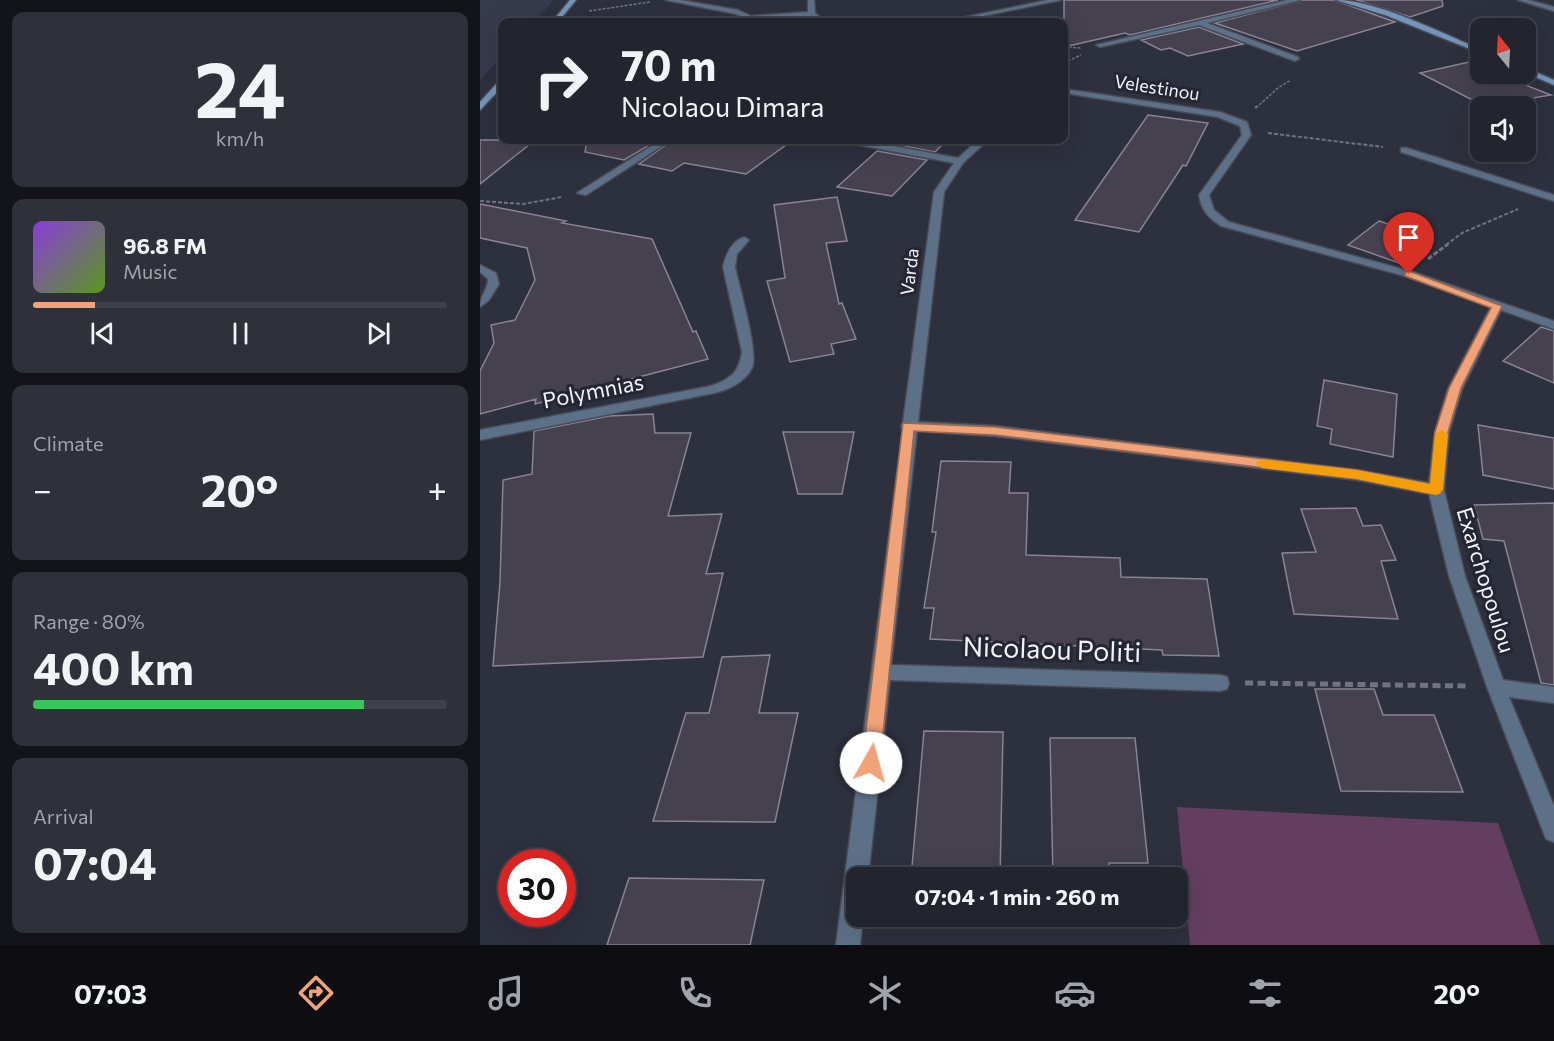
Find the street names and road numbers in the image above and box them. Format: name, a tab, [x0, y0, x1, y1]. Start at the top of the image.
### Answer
street label: Velestinou	[1113, 69, 1201, 105]
street label: Varda	[895, 247, 923, 297]
street label: Polymnias	[540, 367, 646, 414]
street label: Exarchopoulou	[1452, 504, 1521, 656]
street label: Nicolaou Politi	[962, 629, 1142, 668]

